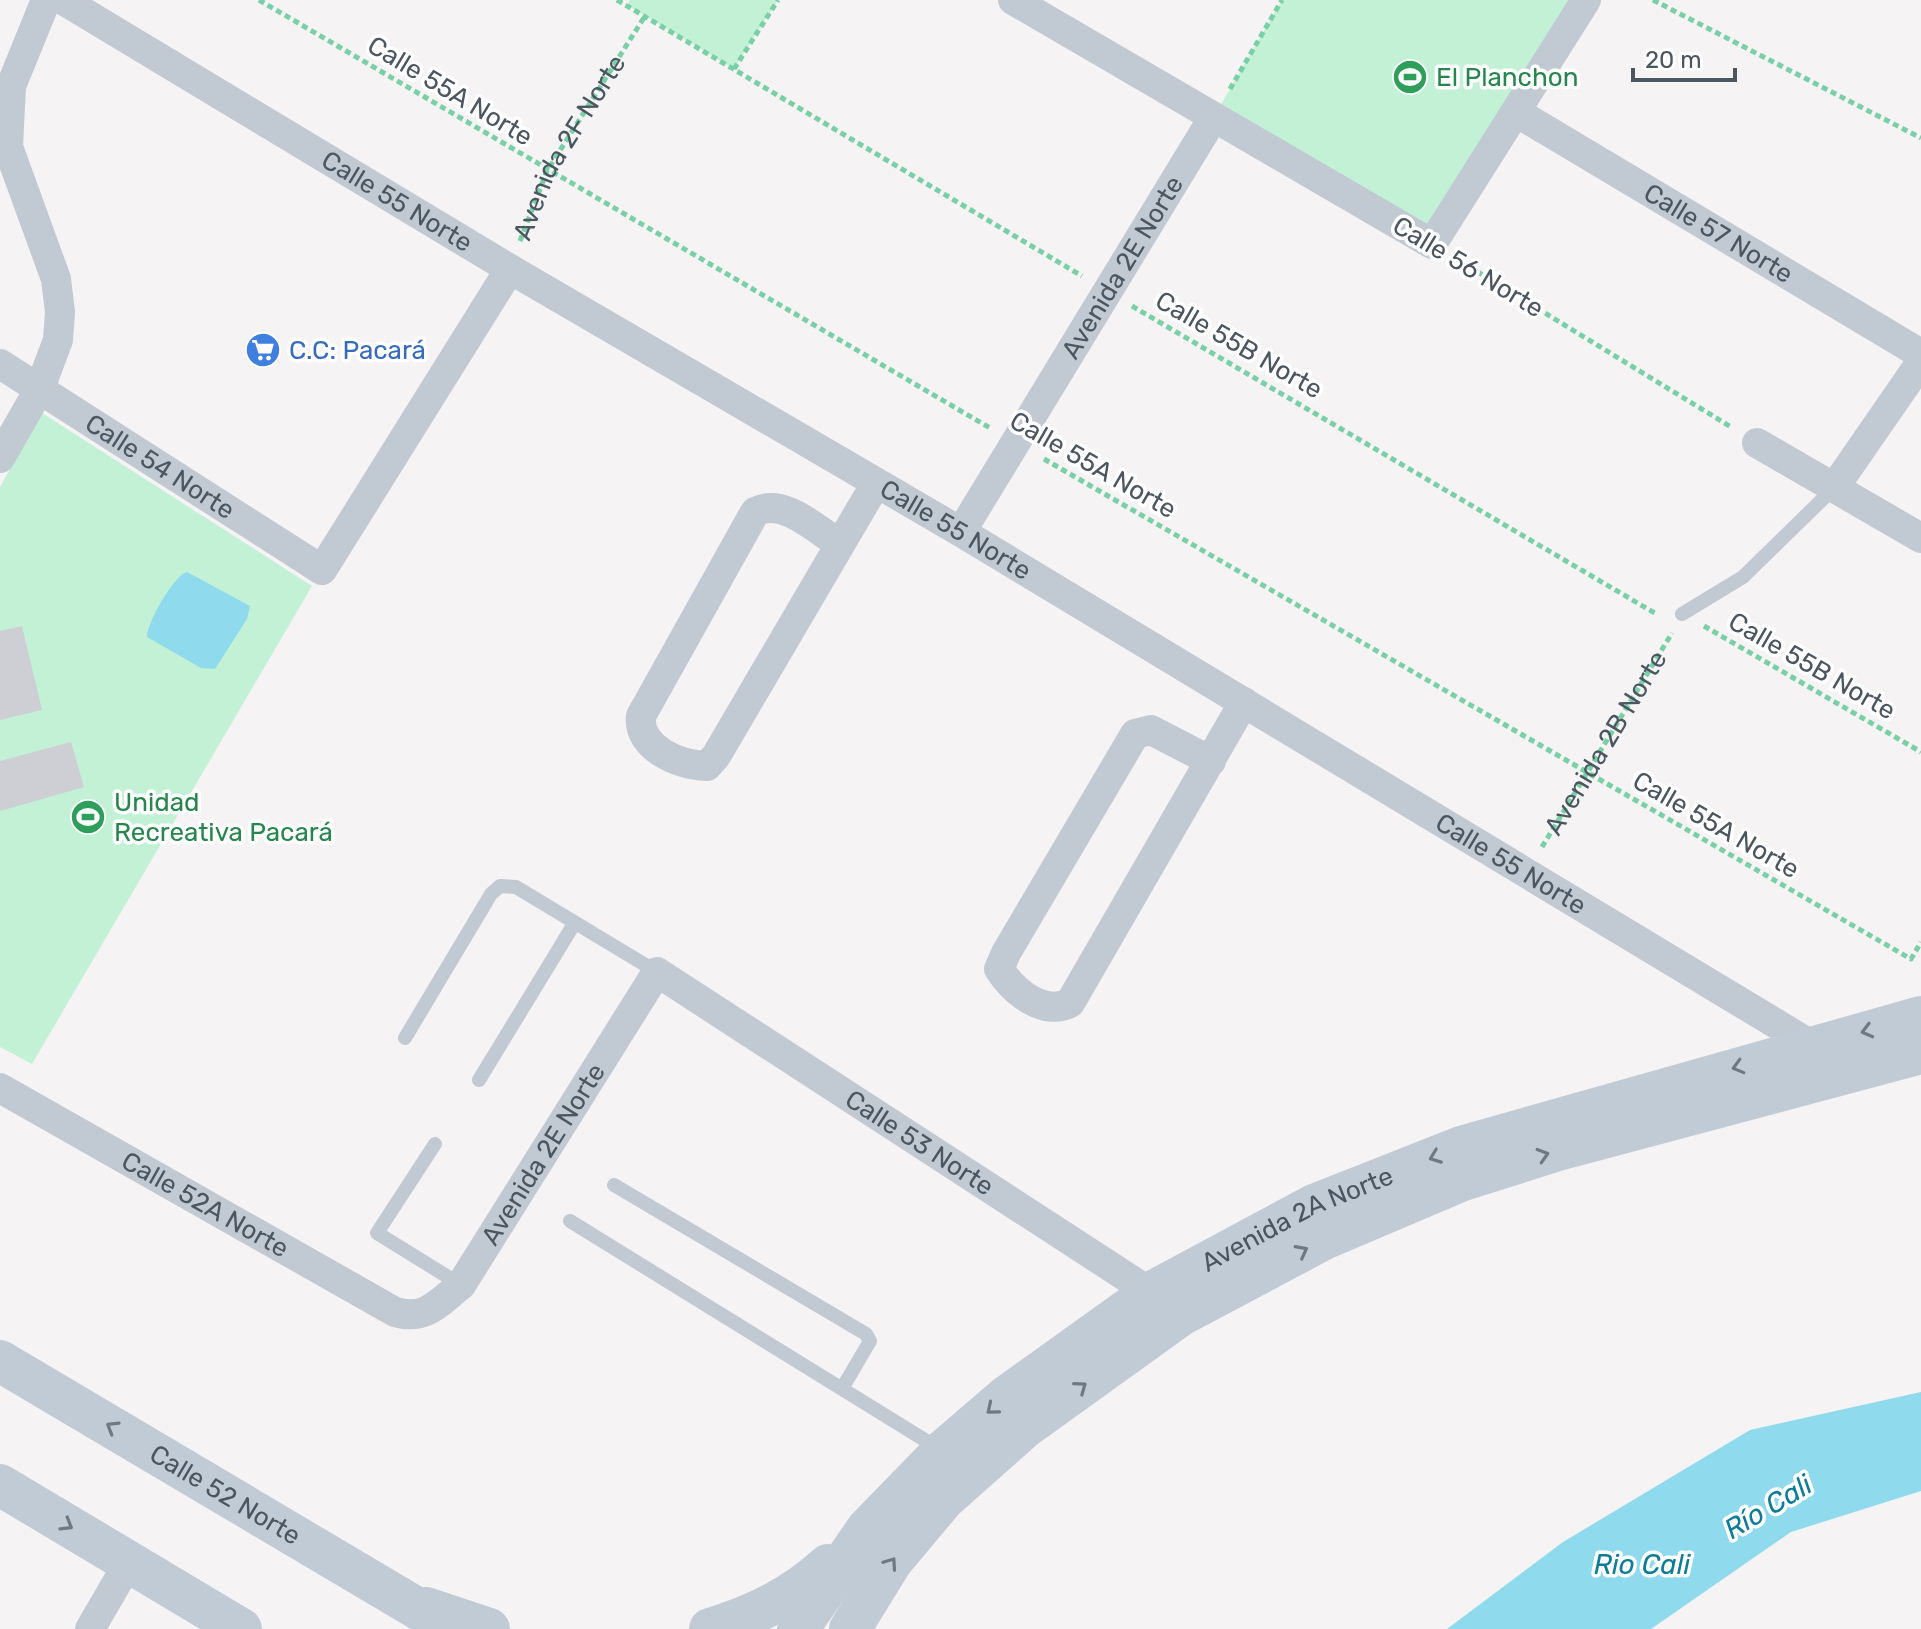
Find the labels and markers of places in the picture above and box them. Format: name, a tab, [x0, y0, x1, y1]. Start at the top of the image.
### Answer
sports icon: El Planchon	[1391, 58, 1429, 96]
place label: El Planchon	[1436, 62, 1578, 93]
supermarket icon: C.C: Pacará	[244, 331, 282, 369]
place label: C.C: Pacará	[289, 335, 426, 366]
place label: Unidad Recreativa Pacará	[114, 787, 333, 848]
sports icon: Unidad Recreativa Pacará	[69, 798, 107, 836]

